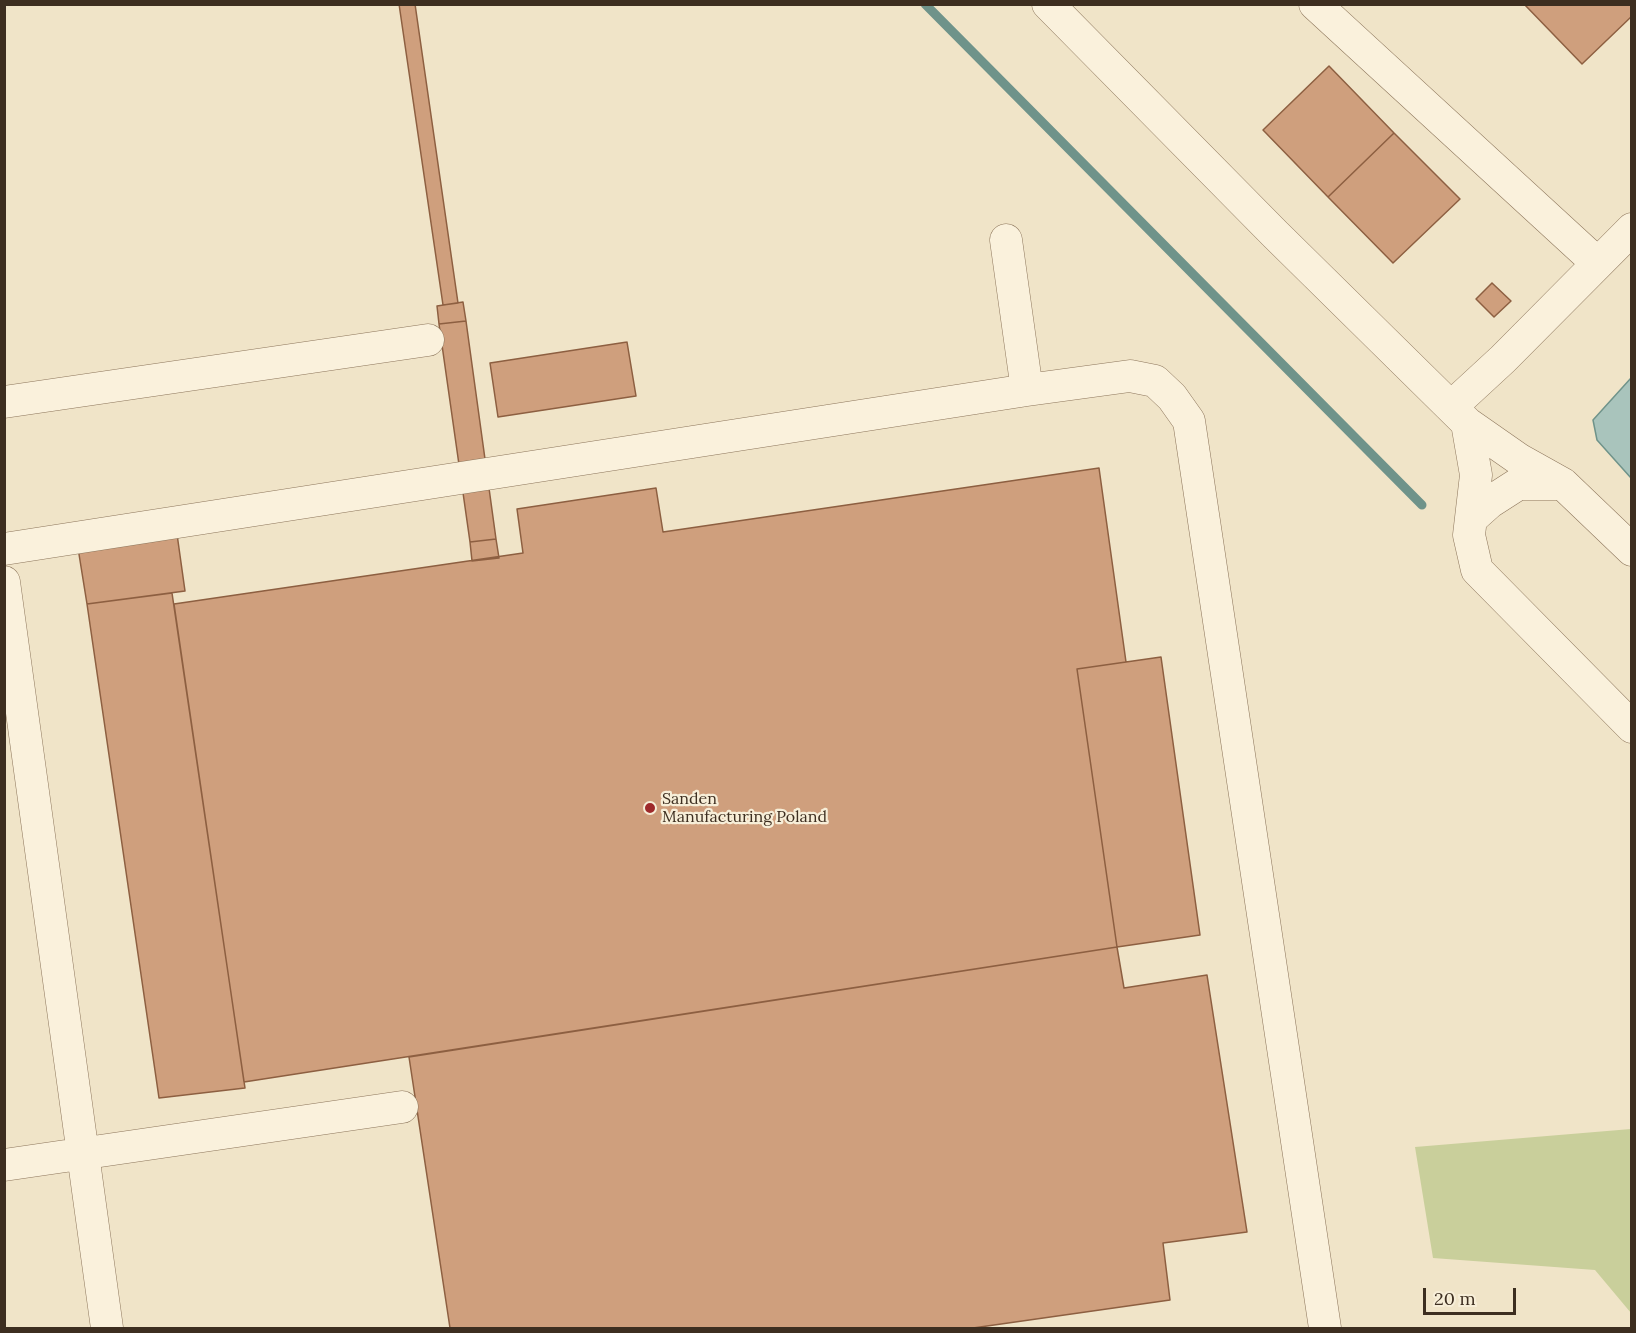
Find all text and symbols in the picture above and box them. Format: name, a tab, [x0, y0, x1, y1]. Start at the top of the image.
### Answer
place label: Sanden Manufacturing Poland	[662, 789, 827, 827]
marker: Sanden Manufacturing Poland	[643, 801, 657, 815]
scale bar	[1426, 1276, 1519, 1314]
text: 20 m	[1434, 1287, 1476, 1310]

